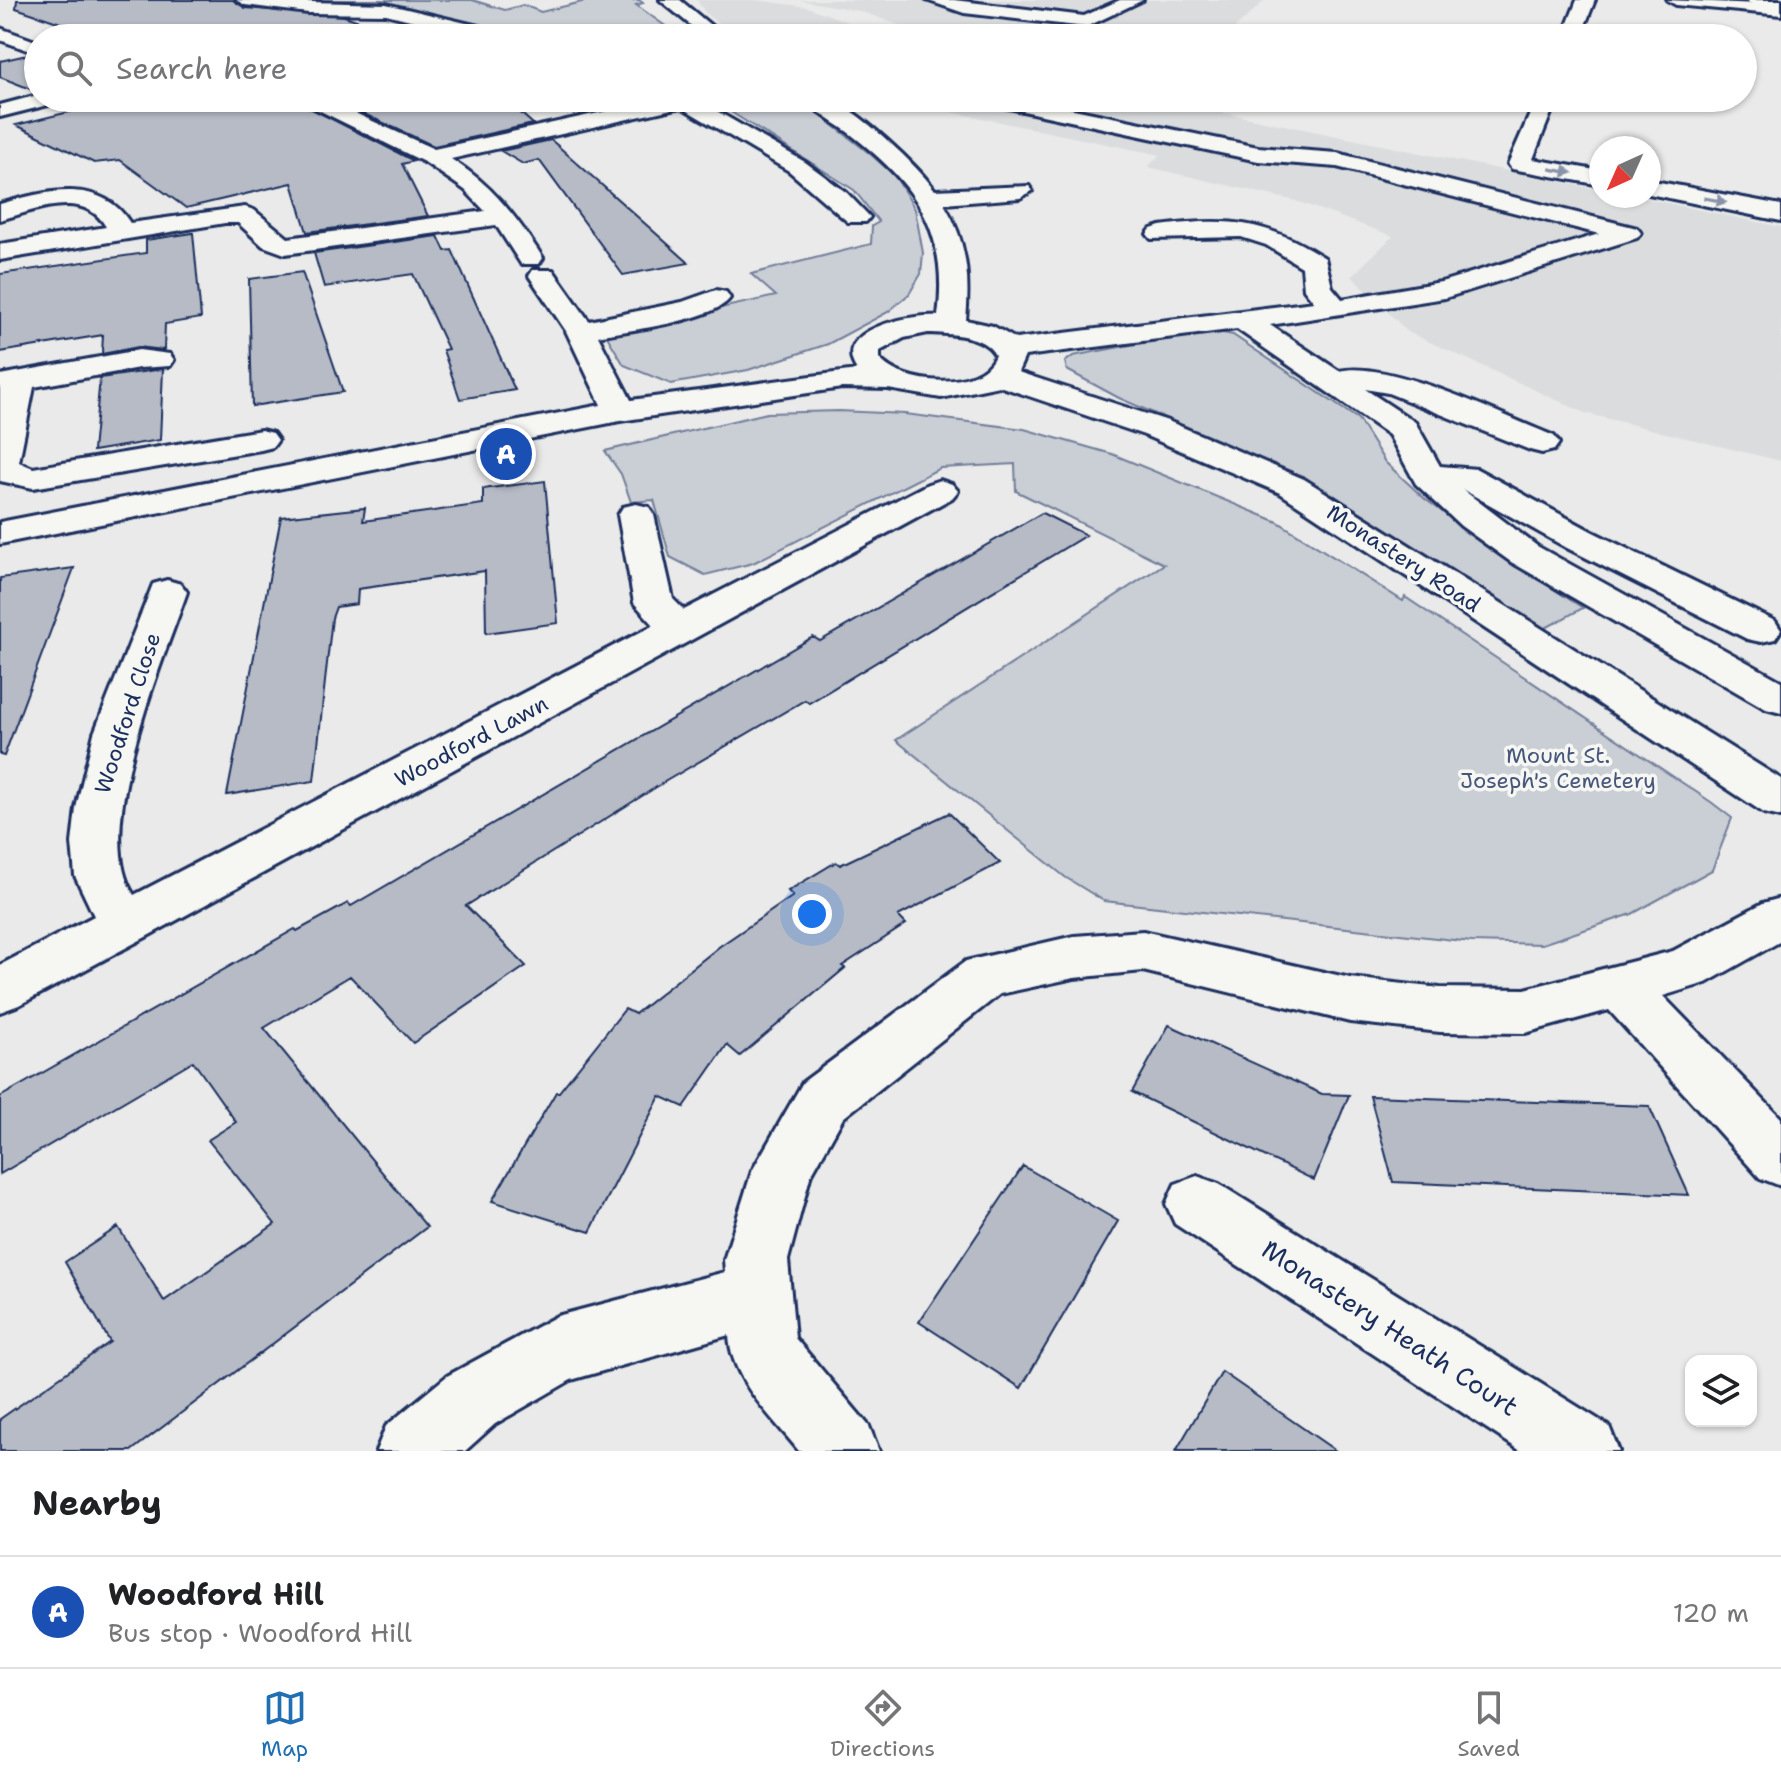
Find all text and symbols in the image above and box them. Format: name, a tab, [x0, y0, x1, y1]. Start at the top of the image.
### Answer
search box	[24, 24, 1757, 112]
icon: search	[52, 46, 96, 90]
text: Search here	[116, 48, 287, 89]
north arrow	[1589, 136, 1661, 208]
one-way arrow	[1548, 165, 1573, 178]
one-way arrow	[1703, 194, 1728, 207]
pin: A	[480, 424, 532, 484]
street label: Monastery Road	[1321, 498, 1486, 619]
street label: Woodford Close	[88, 629, 167, 797]
street label: Woodford Lawn	[390, 689, 553, 794]
park label: Mount St. Joseph's Cemetery	[1460, 741, 1656, 795]
your location	[792, 894, 832, 934]
street label: Monastery Heath Court	[1255, 1231, 1525, 1424]
map controls	[1685, 1355, 1757, 1427]
button: layers	[1685, 1355, 1757, 1427]
text: Nearby	[32, 1480, 162, 1526]
text: Woodford Hill	[108, 1574, 324, 1615]
text: A	[48, 1595, 68, 1630]
text: 120 m	[1673, 1595, 1749, 1630]
text: Bus stop · Woodford Hill	[108, 1615, 412, 1650]
tab: Map	[261, 1686, 308, 1763]
tab: Directions	[830, 1686, 935, 1763]
tab: Saved	[1457, 1686, 1520, 1763]

